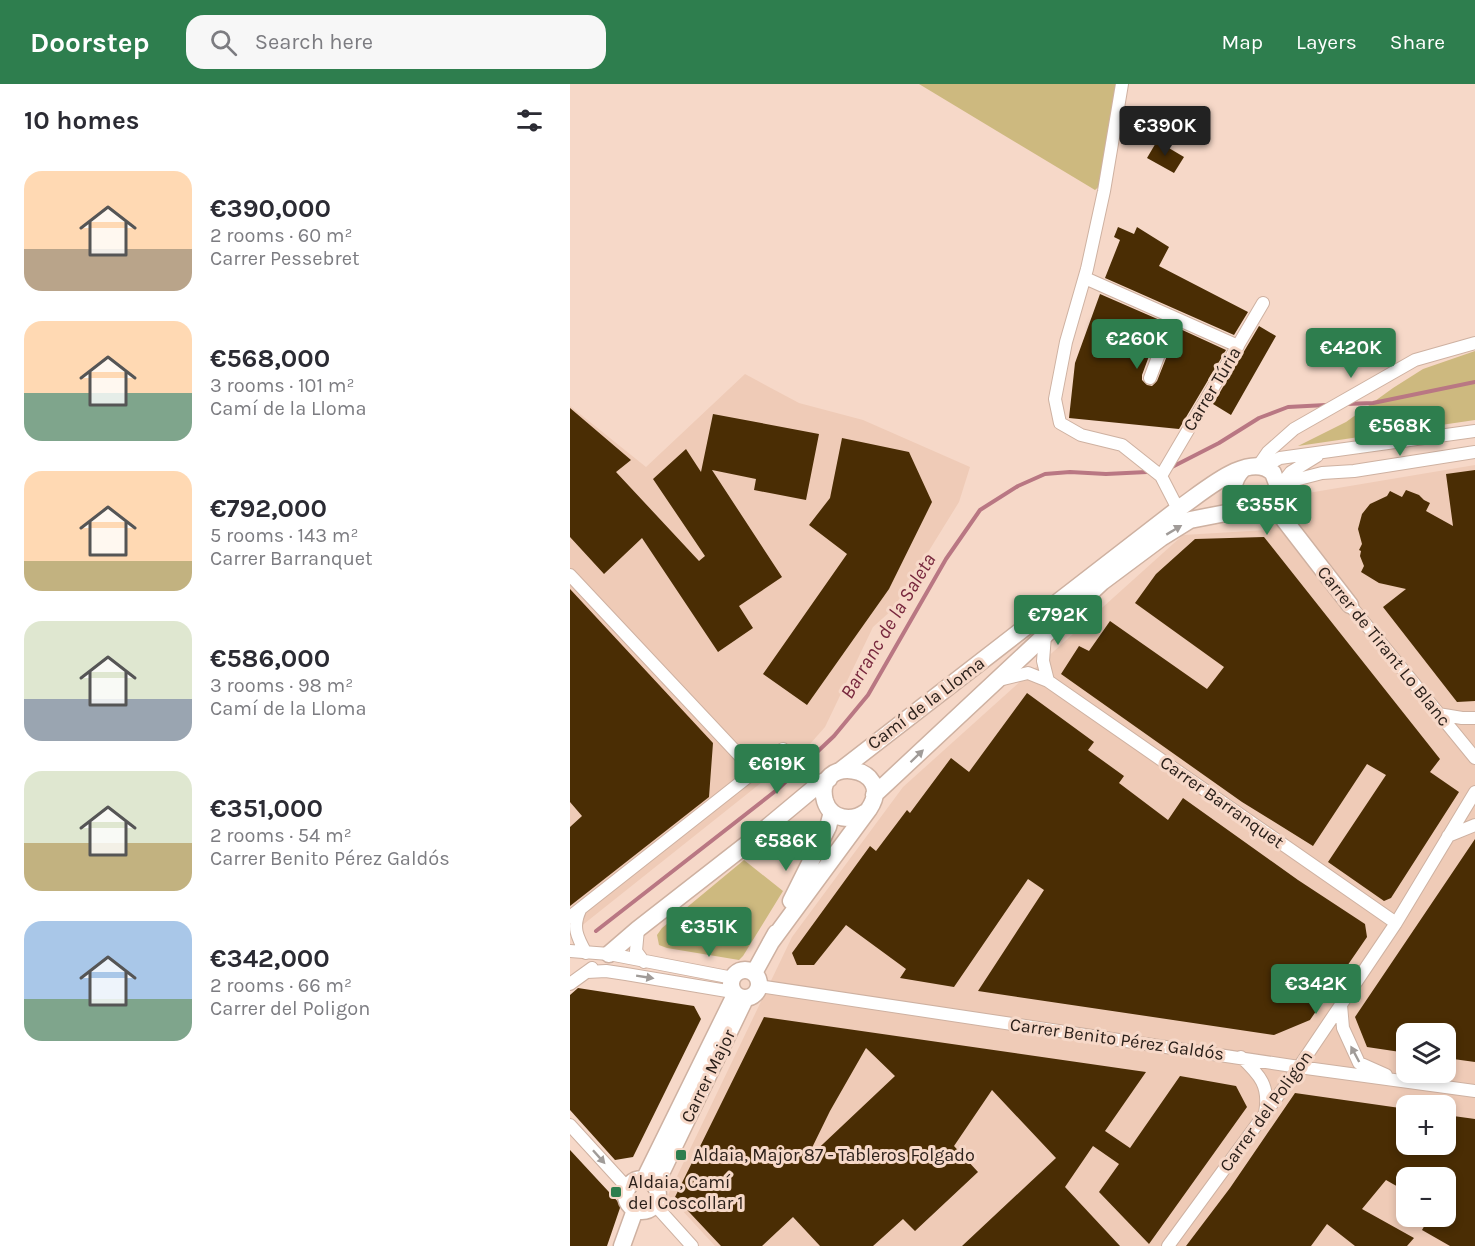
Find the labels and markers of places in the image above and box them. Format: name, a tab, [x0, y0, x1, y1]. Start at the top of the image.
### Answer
pin: €390K	[1123, 106, 1207, 157]
pin: €260K	[1095, 319, 1179, 370]
pin: €420K	[1309, 328, 1393, 379]
pin: €568K	[1358, 406, 1442, 457]
pin: €355K	[1225, 485, 1309, 536]
pin: €792K	[1016, 595, 1100, 646]
pin: €619K	[735, 744, 819, 795]
pin: €586K	[744, 821, 828, 872]
pin: €351K	[667, 907, 751, 958]
pin: €342K	[1274, 964, 1358, 1015]
place label: Aldaia, Major 87 - Tableros Folgado	[693, 1144, 975, 1166]
marker: Aldaia, Major 87 - Tableros Folgado	[674, 1148, 688, 1162]
place label: Aldaia, Camí del Coscollar 1	[628, 1171, 743, 1214]
marker: Aldaia, Camí del Coscollar 1	[609, 1185, 623, 1199]

